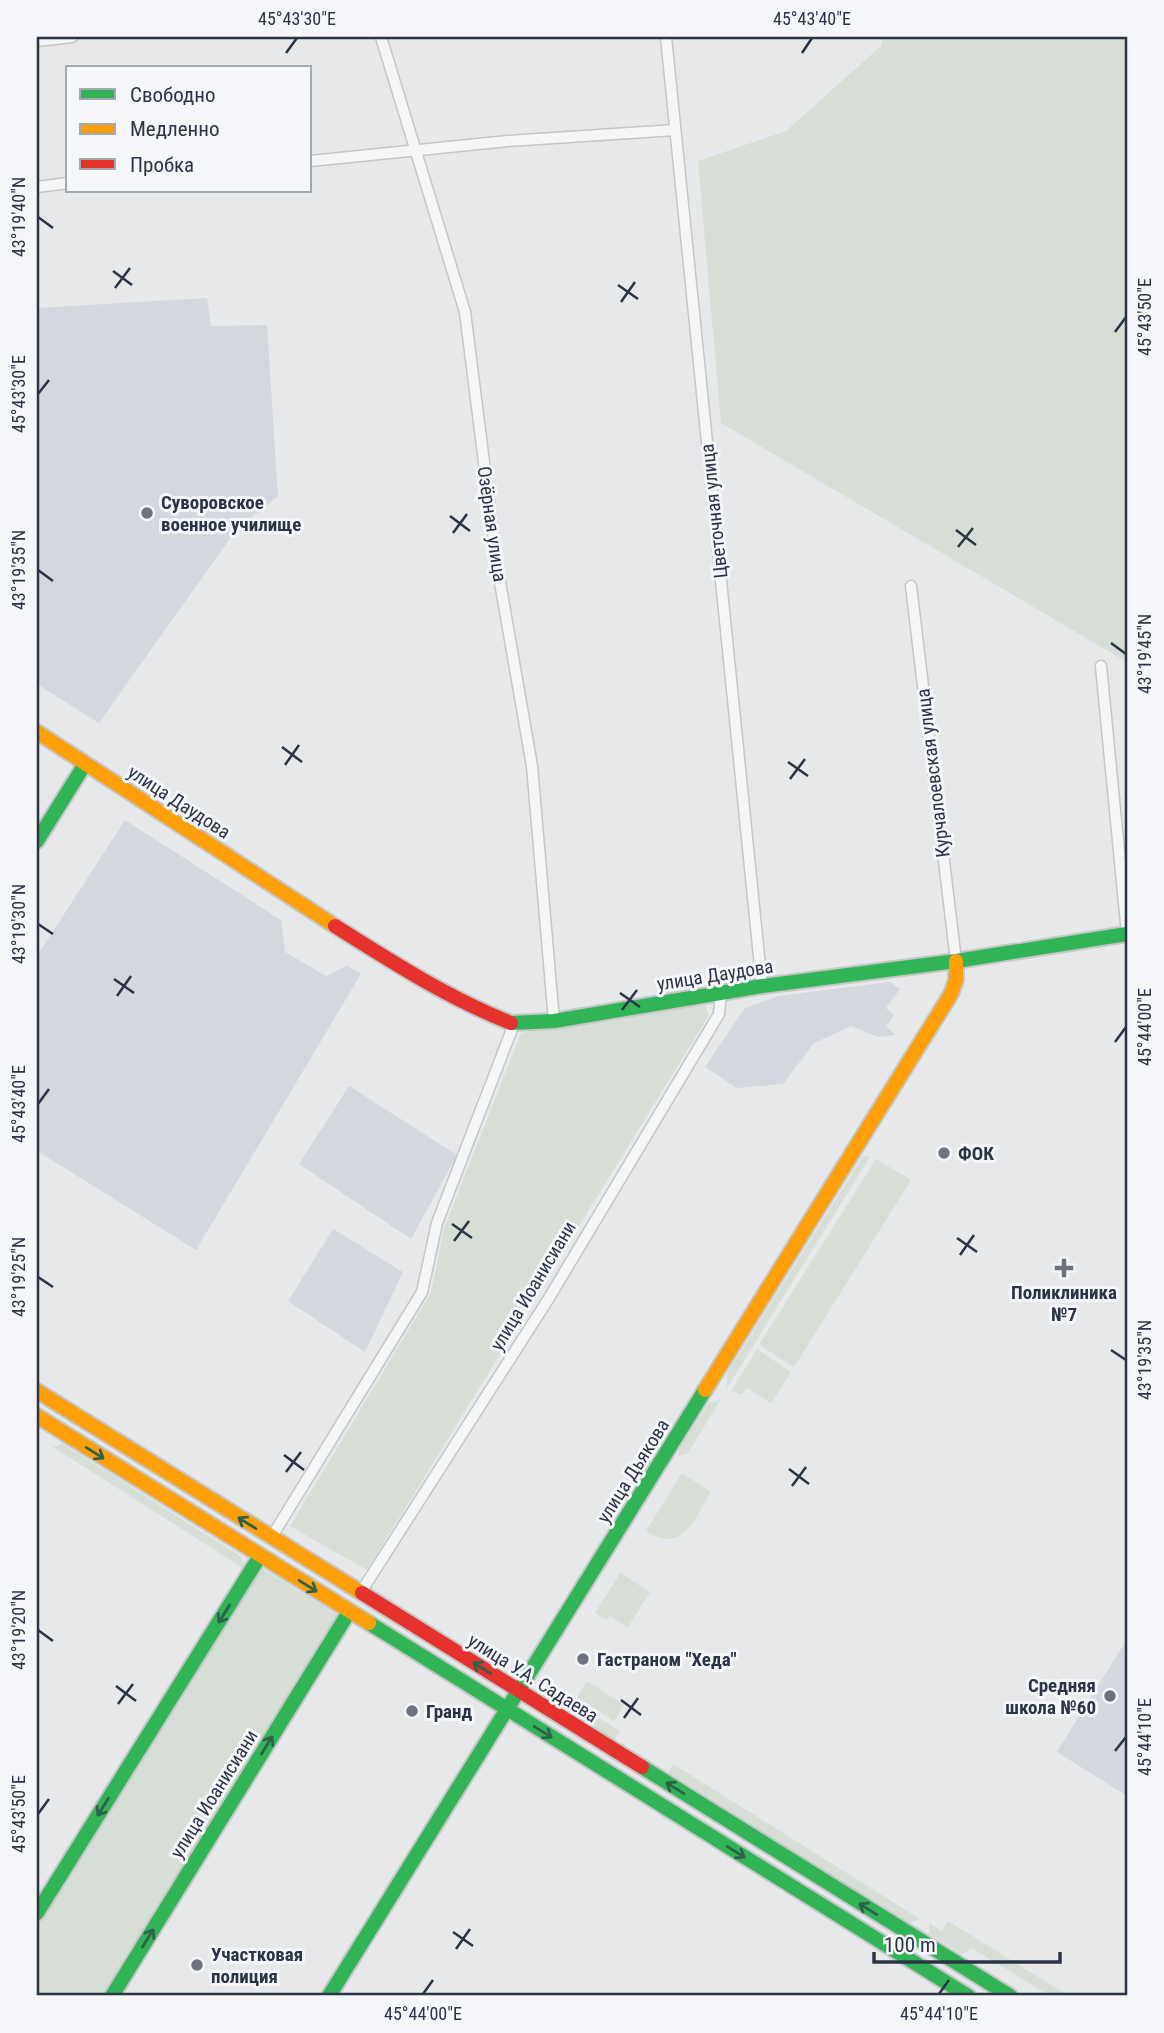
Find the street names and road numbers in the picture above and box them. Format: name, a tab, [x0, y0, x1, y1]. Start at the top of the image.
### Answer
street label: Цветочная улица	[695, 443, 733, 579]
street label: Озёрная улица	[473, 465, 511, 583]
street label: Курчалоевская улица	[911, 687, 955, 859]
street label: улица Даудова	[123, 760, 235, 844]
street label: улица Даудова	[655, 954, 775, 996]
street label: улица Иоанисиани	[485, 1217, 581, 1355]
street label: улица Дьякова	[592, 1415, 674, 1527]
street label: улица У.А. Садаева	[464, 1629, 602, 1727]
street label: улица Иоанисиани	[165, 1726, 263, 1862]

